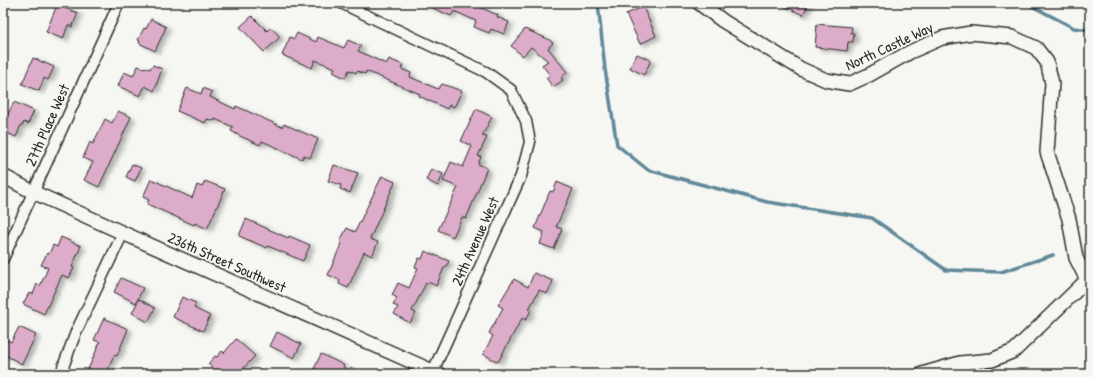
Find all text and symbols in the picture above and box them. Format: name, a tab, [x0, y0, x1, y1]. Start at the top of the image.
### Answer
street label: North Castle Way	[842, 16, 936, 76]
street label: 27th Place West	[20, 80, 75, 169]
street label: 24th Avenue West	[446, 192, 504, 289]
street label: 236th Street Southwest	[165, 227, 290, 298]

